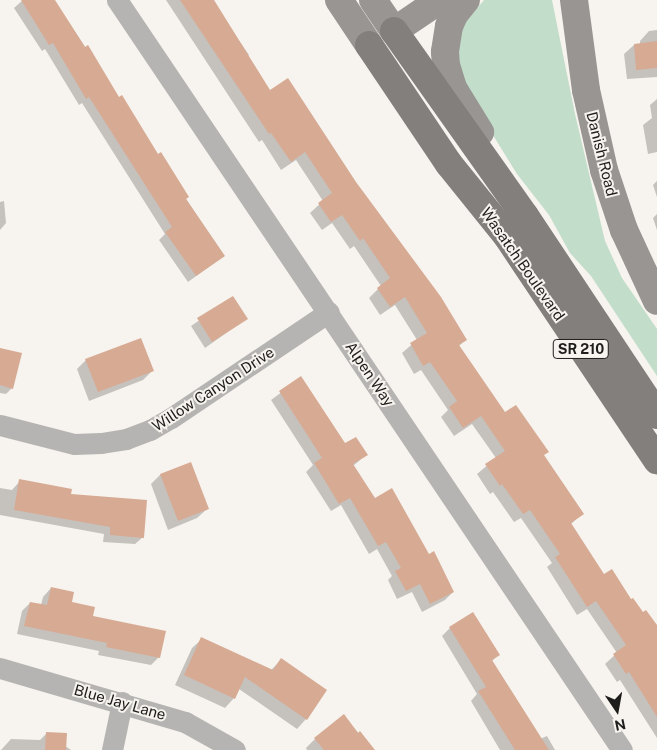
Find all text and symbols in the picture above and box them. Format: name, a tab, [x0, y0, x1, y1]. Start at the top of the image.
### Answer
street label: Danish Road	[583, 110, 621, 198]
street label: Wasatch Boulevard	[477, 204, 569, 324]
street label: Alpen Way	[342, 338, 398, 410]
road number: SR 210	[552, 338, 610, 360]
street label: Willow Canyon Drive	[149, 343, 277, 435]
street label: Blue Jay Lane	[72, 680, 168, 724]
north arrow	[592, 685, 642, 735]
text: N	[613, 716, 627, 734]

